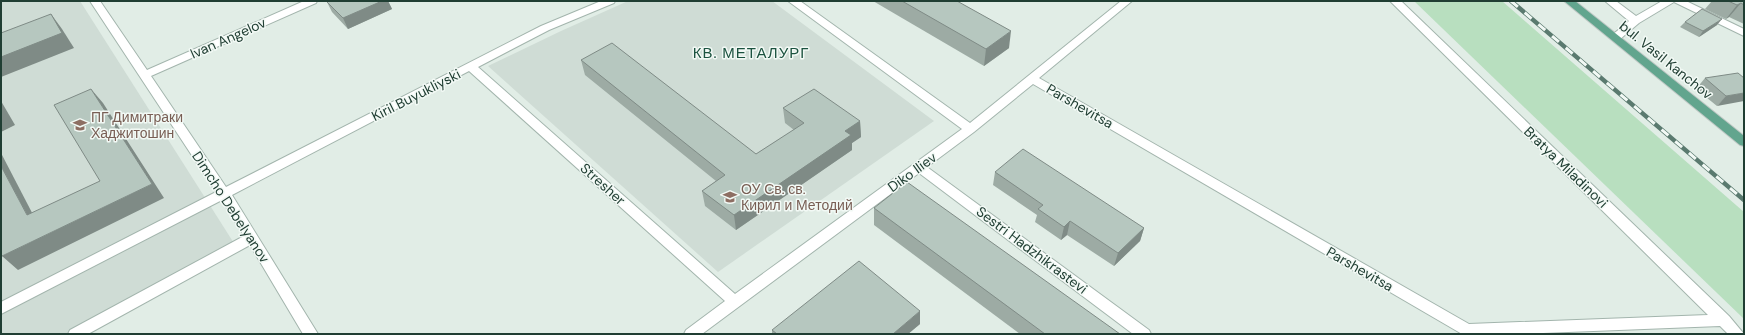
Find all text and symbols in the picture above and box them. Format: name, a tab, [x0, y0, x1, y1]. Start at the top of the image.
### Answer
street label: Ivan Angelov	[187, 13, 269, 63]
street label: bul. Vasil Kanchov	[1616, 17, 1717, 103]
district label: КВ. МЕТАЛУРГ	[693, 43, 809, 63]
street label: Kiril Buyukliyski	[368, 65, 464, 125]
street label: Parshevitsa	[1043, 80, 1117, 132]
place label: ПГ Димитраки Хаджитошин	[91, 108, 183, 142]
school or university icon: ПГ Димитраки Хаджитошин	[72, 117, 88, 133]
street label: Bratya Miladinovi	[1520, 122, 1612, 212]
street label: Dimcho Debelyanov	[188, 148, 274, 267]
street label: Diko Iliev	[884, 148, 941, 196]
street label: Stresher	[577, 159, 629, 209]
place label: ОУ Св. св. Кирил и Методий	[741, 180, 853, 214]
school or university icon: ОУ Св. св. Кирил и Методий	[722, 189, 738, 205]
street label: Sestri Hadzhikrastevi	[973, 202, 1091, 298]
street label: Parshevitsa	[1323, 243, 1397, 295]

